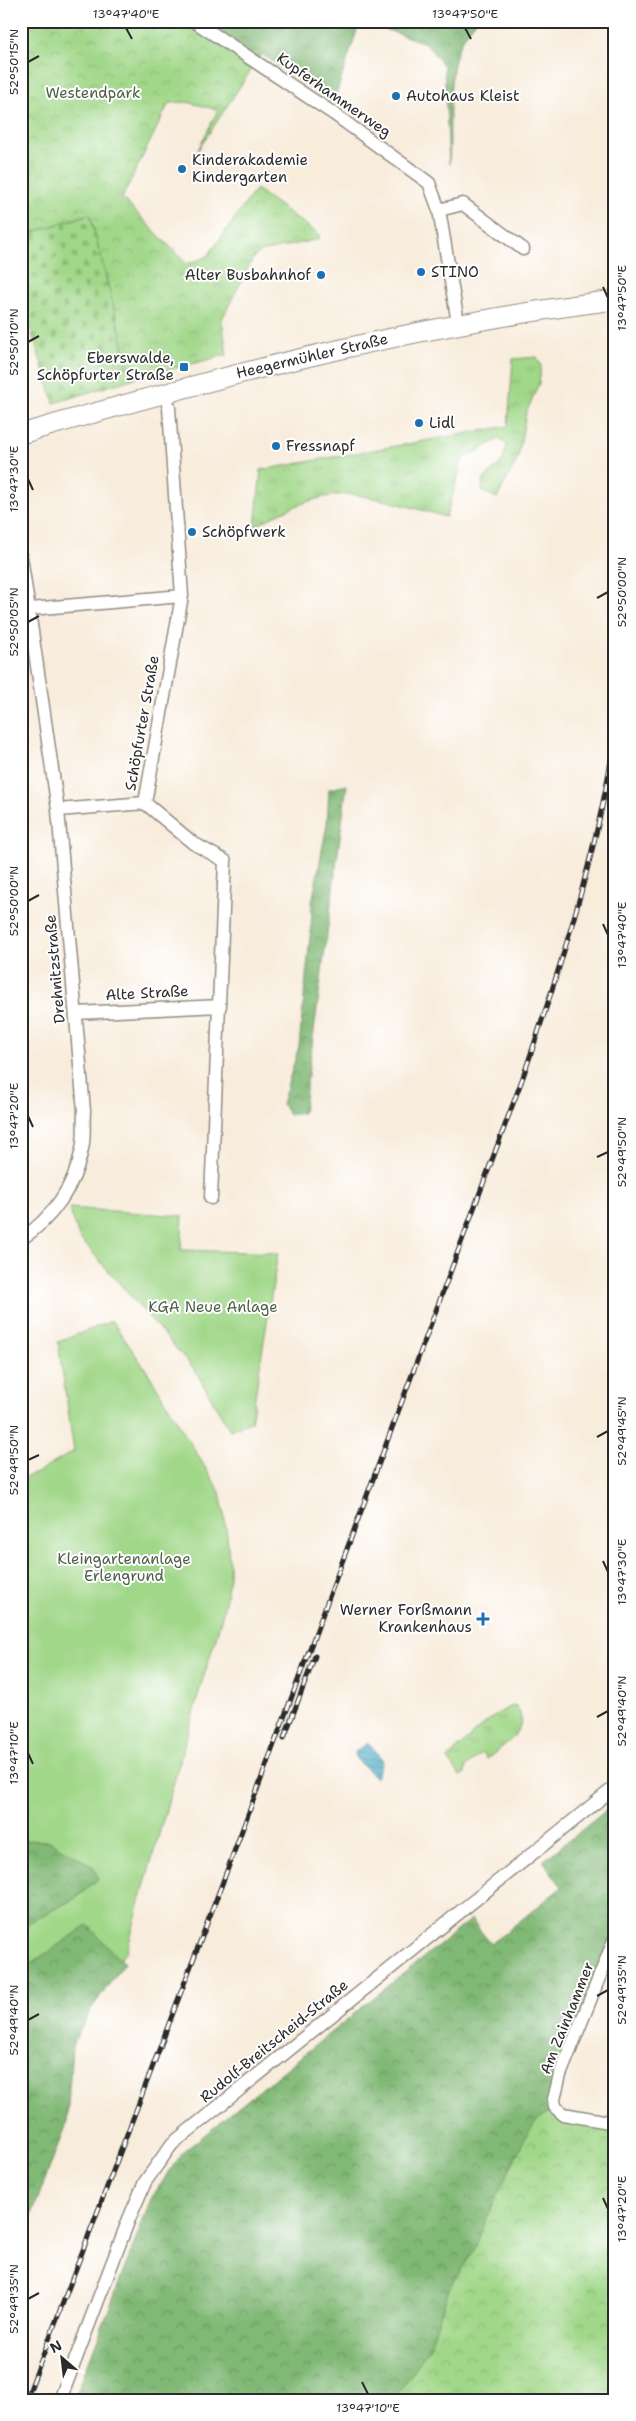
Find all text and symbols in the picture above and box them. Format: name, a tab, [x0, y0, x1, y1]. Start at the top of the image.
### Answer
text: 13°47'40"E	[93, 6, 159, 22]
text: 13°47'50"E	[432, 6, 498, 22]
text: 52°50'15"N	[6, 29, 22, 95]
street label: Kupferhammerweg	[273, 48, 395, 142]
park label: Westendpark	[45, 83, 141, 103]
place label: Autohaus Kleist	[406, 86, 520, 106]
marker: Autohaus Kleist	[390, 90, 402, 102]
place label: Kinderakademie Kindergarten	[192, 150, 308, 187]
marker: Kinderakademie Kindergarten	[176, 163, 188, 175]
place label: STINO	[431, 262, 479, 282]
place label: Alter Busbahnhof	[185, 265, 312, 285]
text: 13°47'50"E	[614, 265, 630, 331]
marker: STINO	[415, 266, 427, 278]
marker: Alter Busbahnhof	[315, 269, 327, 281]
text: 52°50'10"N	[6, 308, 22, 376]
street label: Heegermühler Straße	[234, 329, 390, 383]
place label: Eberswalde, Schöpfurter Straße	[37, 348, 174, 385]
marker: Eberswalde, Schöpfurter Straße	[178, 361, 190, 373]
place label: Lidl	[429, 413, 455, 433]
marker: Lidl	[413, 417, 425, 429]
place label: Fressnapf	[286, 436, 355, 456]
marker: Fressnapf	[270, 440, 282, 452]
text: 13°47'30"E	[6, 446, 22, 512]
place label: Schöpfwerk	[202, 522, 286, 542]
marker: Schöpfwerk	[186, 526, 198, 538]
text: 52°50'00"N	[614, 557, 630, 627]
text: 52°50'05"N	[6, 587, 22, 657]
street label: Schöpfurter Straße	[120, 654, 164, 792]
text: 52°50'00"N	[6, 866, 22, 936]
text: 13°47'40"E	[614, 902, 630, 968]
street label: Drehnitzstraße	[40, 914, 70, 1024]
street label: Alte Straße	[105, 981, 189, 1005]
text: 13°47'20"E	[6, 1083, 22, 1149]
text: 52°49'50"N	[614, 1117, 630, 1187]
park label: KGA Neue Anlage	[148, 1297, 278, 1317]
text: 52°49'45"N	[614, 1396, 630, 1466]
text: 52°49'50"N	[6, 1425, 22, 1495]
text: 13°47'30"E	[614, 1539, 630, 1605]
park label: Kleingartenanlage Erlengrund	[57, 1549, 191, 1586]
place label: Werner Forßmann Krankenhaus	[340, 1600, 472, 1637]
marker: Werner Forßmann Krankenhaus	[476, 1612, 490, 1626]
text: 52°49'40"N	[614, 1676, 630, 1746]
text: 13°47'10"E	[6, 1721, 22, 1785]
text: 52°49'35"N	[614, 1955, 630, 2025]
street label: Am Zainhammer	[535, 1959, 599, 2077]
street label: Rudolf-Breitscheid-Straße	[196, 1975, 352, 2107]
text: 52°49'40"N	[6, 1985, 22, 2055]
text: 13°47'20"E	[614, 2176, 630, 2242]
text: 52°49'35"N	[6, 2264, 22, 2334]
north arrow	[38, 2334, 88, 2384]
text: N	[47, 2336, 65, 2357]
text: 13°47'10"E	[336, 2400, 400, 2416]

